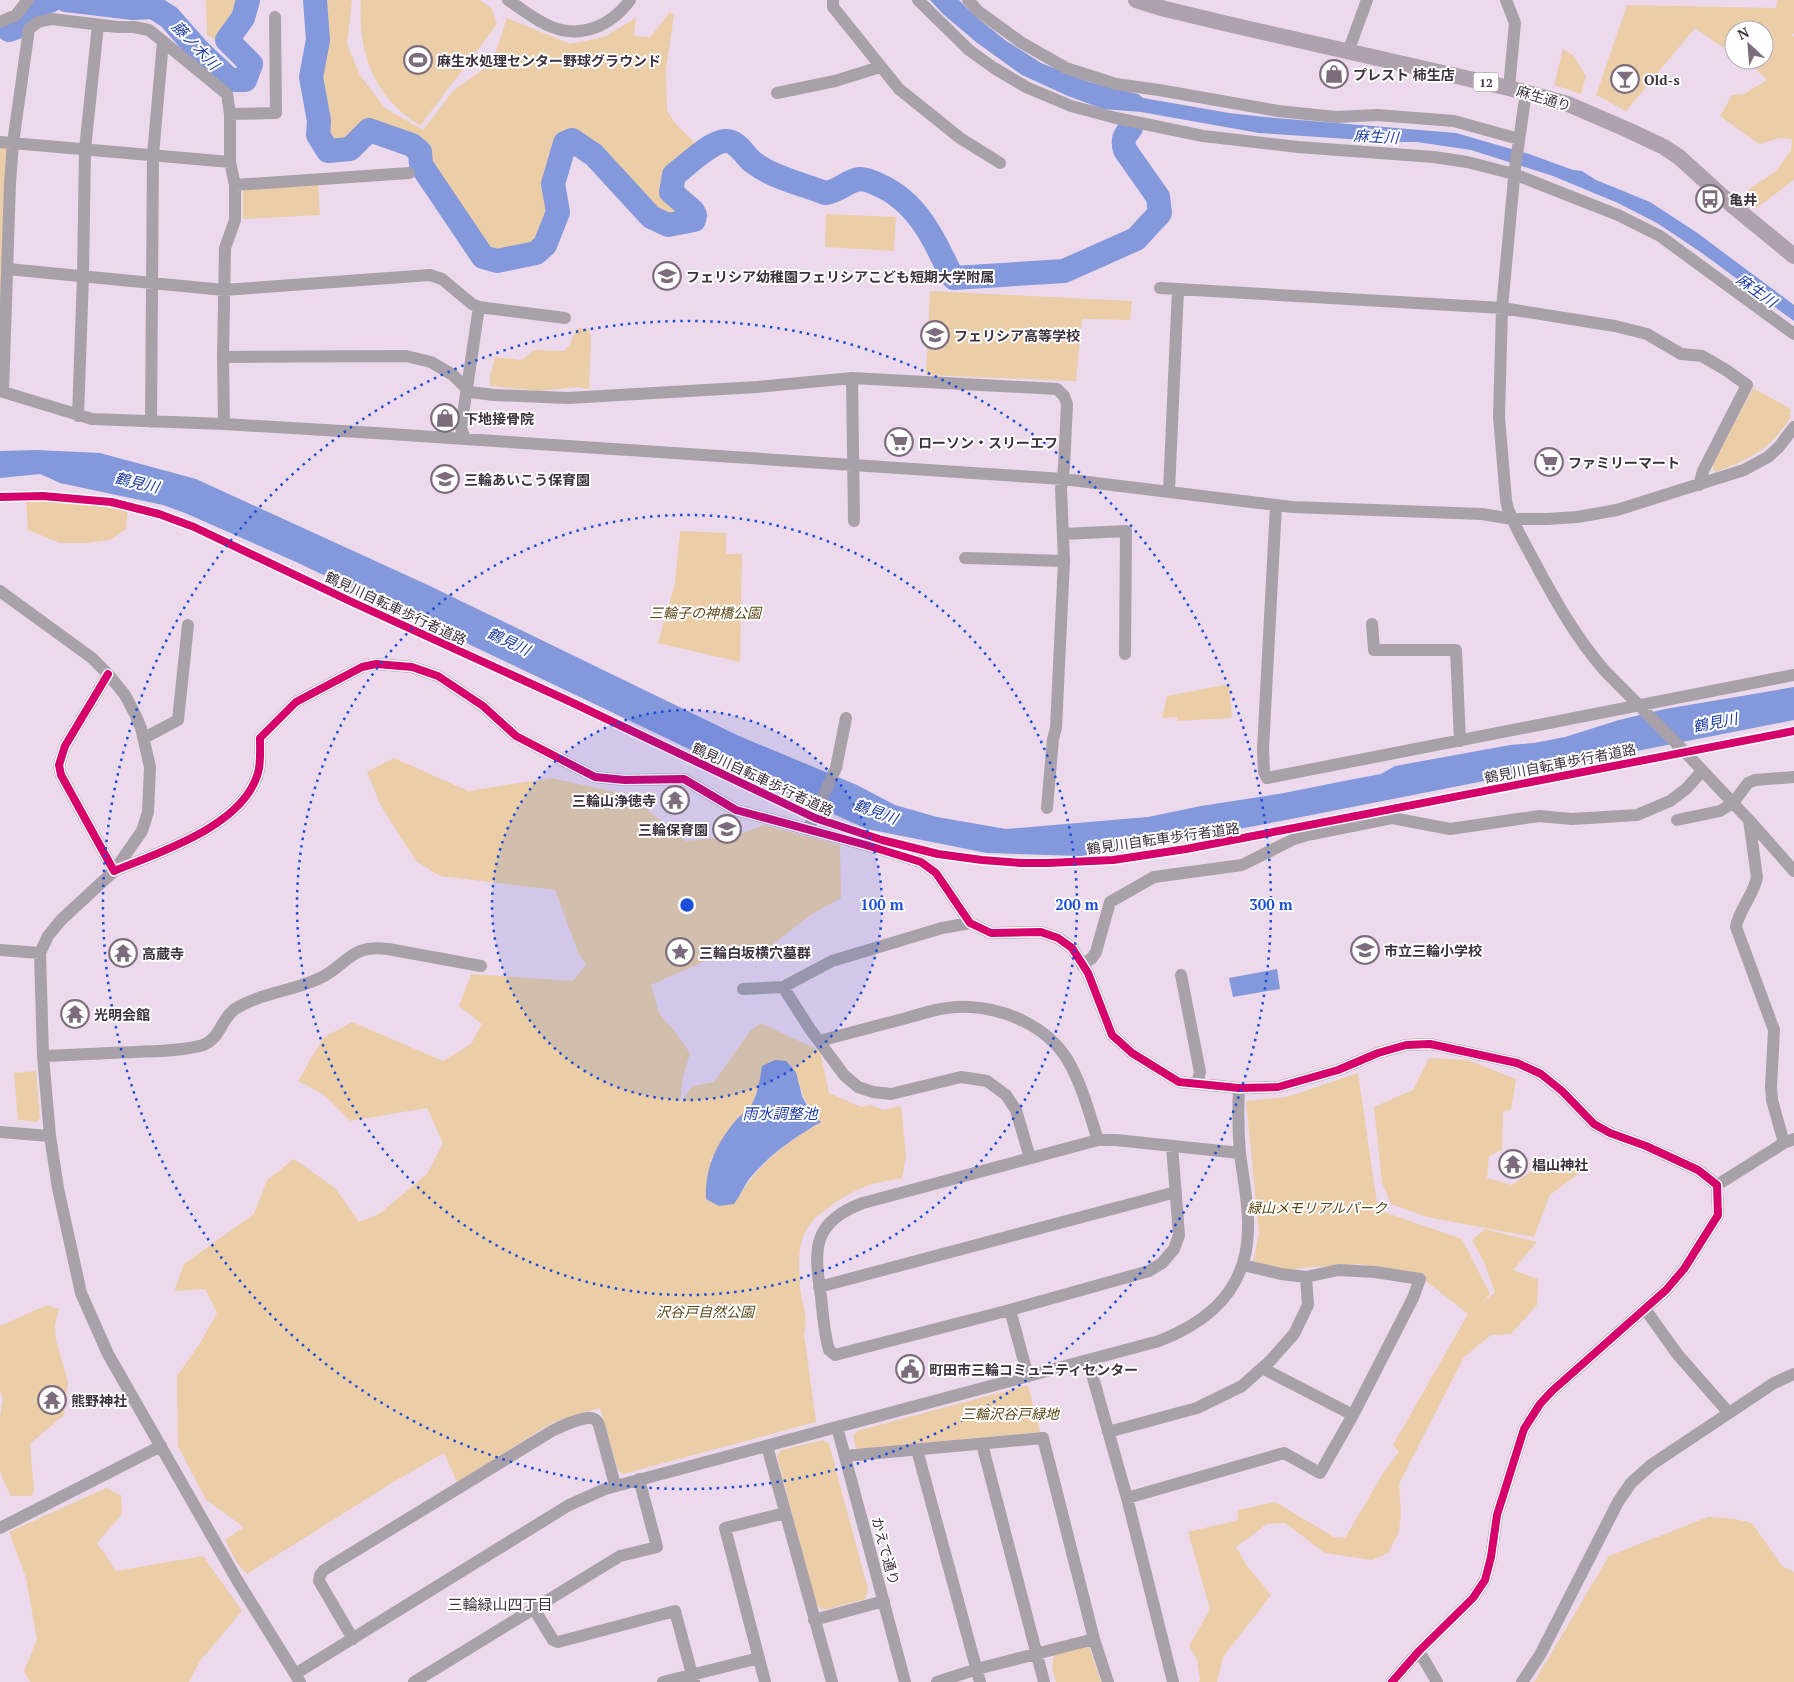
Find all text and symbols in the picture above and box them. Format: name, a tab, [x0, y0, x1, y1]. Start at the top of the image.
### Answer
water label: 藤ノ木川	[168, 16, 225, 75]
north arrow	[1724, 20, 1774, 70]
text: N	[1734, 22, 1752, 44]
sports icon: 麻生水処理センター野球グラウンド	[403, 45, 433, 75]
place label: 麻生水処理センター野球グラウンド	[437, 51, 661, 70]
shop icon: プレスト 柿生店	[1319, 59, 1349, 89]
bar icon: Old-s	[1610, 64, 1640, 94]
place label: プレスト 柿生店	[1353, 65, 1455, 84]
place label: Old-s	[1644, 70, 1680, 89]
road number: 12	[1474, 72, 1498, 91]
street label: 麻生通り	[1514, 81, 1574, 115]
water label: 麻生川	[1353, 125, 1401, 147]
bus stop icon: 亀井	[1695, 184, 1725, 214]
place label: 亀井	[1729, 190, 1757, 209]
school or university icon: フェリシア幼稚園フェリシアこども短期大学附属	[652, 261, 682, 291]
place label: フェリシア幼稚園フェリシアこども短期大学附属	[686, 267, 994, 286]
water label: 麻生川	[1733, 269, 1783, 312]
school or university icon: フェリシア高等学校	[920, 320, 950, 350]
place label: フェリシア高等学校	[954, 326, 1080, 345]
shop icon: 下地接骨院	[430, 403, 460, 433]
place label: 下地接骨院	[464, 409, 534, 428]
supermarket icon: ローソン・スリーエフ	[884, 427, 914, 457]
place label: ローソン・スリーエフ	[918, 433, 1058, 452]
supermarket icon: ファミリーマート	[1534, 447, 1564, 477]
place label: ファミリーマート	[1568, 453, 1680, 472]
school or university icon: 三輪あいこう保育園	[430, 464, 460, 494]
water label: 鶴見川	[113, 467, 163, 497]
place label: 三輪あいこう保育園	[464, 470, 590, 489]
street label: 鶴見川自転車歩行者道路	[322, 567, 470, 649]
park label: 三輪子の神橋公園	[649, 603, 763, 622]
water label: 鶴見川	[484, 622, 535, 660]
water label: 鶴見川	[1691, 708, 1741, 736]
street label: 鶴見川自転車歩行者道路	[689, 738, 837, 820]
street label: 鶴見川自転車歩行者道路	[1483, 739, 1637, 787]
temple icon: 三輪山浄徳寺	[660, 785, 690, 815]
place label: 三輪山浄徳寺	[572, 791, 656, 810]
water label: 鶴見川	[851, 794, 902, 829]
school or university icon: 三輪保育園	[712, 814, 742, 844]
street label: 鶴見川自転車歩行者道路	[1085, 818, 1241, 858]
place label: 三輪保育園	[638, 820, 708, 839]
text: 100 m	[860, 894, 904, 914]
text: 200 m	[1055, 894, 1099, 914]
text: 300 m	[1249, 894, 1293, 914]
centre of rings	[678, 896, 696, 914]
school or university icon: 市立三輪小学校	[1350, 935, 1380, 965]
place icon: 三輪白坂横穴墓群	[665, 937, 695, 967]
temple icon: 高蔵寺	[108, 938, 138, 968]
place label: 市立三輪小学校	[1384, 941, 1482, 960]
place label: 三輪白坂横穴墓群	[699, 943, 811, 962]
place label: 高蔵寺	[142, 944, 184, 963]
temple icon: 光明会館	[60, 999, 90, 1029]
place label: 光明会館	[94, 1005, 150, 1024]
water label: 雨水調整池	[742, 1103, 819, 1123]
temple icon: 椙山神社	[1498, 1149, 1528, 1179]
place label: 椙山神社	[1532, 1155, 1588, 1174]
park label: 緑山メモリアルパーク	[1247, 1198, 1388, 1217]
park label: 沢谷戸自然公園	[656, 1302, 756, 1321]
public building icon: 町田市三輪コミュニティセンター	[895, 1354, 925, 1384]
place label: 町田市三輪コミュニティセンター	[929, 1360, 1138, 1379]
temple icon: 熊野神社	[37, 1385, 67, 1415]
place label: 熊野神社	[71, 1391, 127, 1410]
park label: 三輪沢谷戸緑地	[961, 1404, 1061, 1423]
street label: かえで通り	[868, 1515, 904, 1587]
district label: 三輪緑山四丁目	[447, 1594, 553, 1614]

